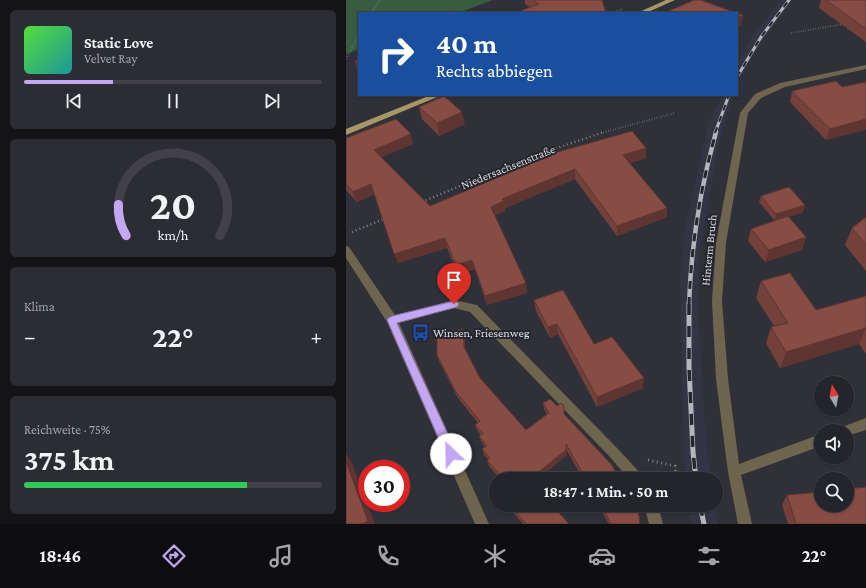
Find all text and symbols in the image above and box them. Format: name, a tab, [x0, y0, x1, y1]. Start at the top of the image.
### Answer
icon: right	[370, 28, 422, 80]
text: 40 m	[436, 28, 497, 59]
text: Static Love	[84, 35, 153, 51]
text: Velvet Ray	[84, 51, 137, 66]
text: Rechts abbiegen	[436, 61, 553, 81]
icon: previous	[63, 90, 85, 112]
icon: pause	[162, 90, 184, 112]
icon: next	[261, 90, 283, 112]
street label: Niedersachsenstraße	[459, 142, 557, 192]
text: 20	[150, 182, 196, 228]
street label: Hinterm Bruch	[698, 213, 720, 286]
text: km/h	[158, 226, 189, 242]
pin	[437, 263, 471, 304]
icon: arrive	[443, 269, 465, 291]
text: Klima	[24, 299, 55, 314]
text: 22°	[152, 320, 194, 353]
bus stop icon: Winsen, Friesenweg	[410, 323, 430, 343]
text: −	[24, 324, 36, 349]
text: +	[310, 324, 322, 349]
place label: Winsen, Friesenweg	[433, 326, 530, 340]
north arrow	[814, 376, 854, 416]
map controls	[814, 376, 854, 512]
text: Reichweite · 75%	[24, 422, 110, 437]
button: sound	[814, 424, 854, 464]
position arrow	[430, 433, 472, 475]
text: 375 km	[24, 443, 115, 476]
speed limit sign: 30	[358, 460, 410, 512]
button: search	[814, 472, 854, 512]
text: 18:47 · 1 Min. · 50 m	[544, 484, 668, 500]
icon: directions	[160, 542, 188, 570]
icon: music	[267, 542, 295, 570]
icon: phone	[374, 542, 402, 570]
icon: climate	[481, 542, 509, 570]
icon: car	[588, 542, 616, 570]
icon: filters	[695, 542, 723, 570]
text: 18:46	[39, 546, 81, 566]
text: 22°	[802, 546, 826, 566]

